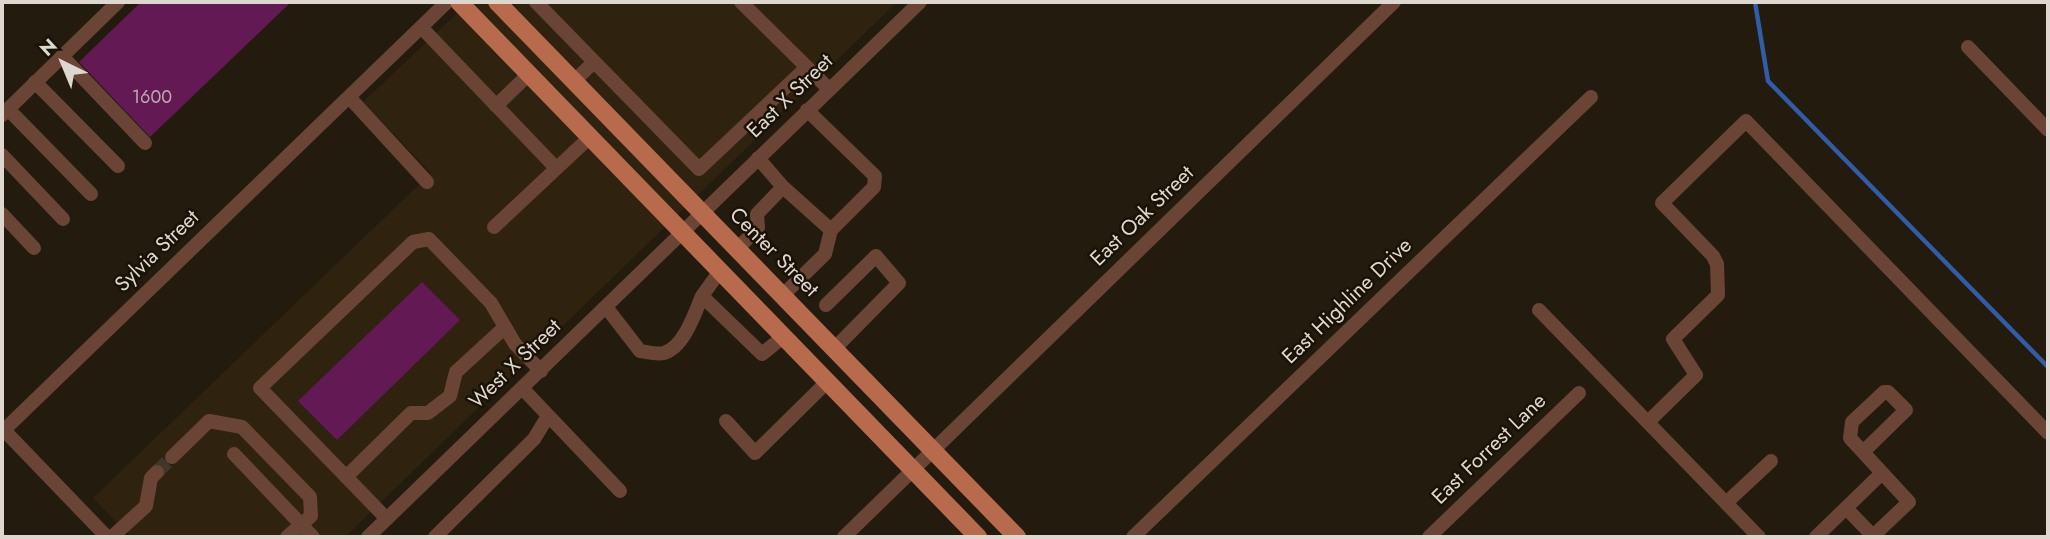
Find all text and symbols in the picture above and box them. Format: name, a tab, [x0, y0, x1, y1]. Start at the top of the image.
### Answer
north arrow	[28, 28, 98, 98]
text: N	[34, 32, 63, 62]
street label: East X Street	[743, 50, 839, 144]
house number: 1600	[132, 88, 172, 110]
street label: East Oak Street	[1086, 161, 1200, 273]
street label: Center Street	[723, 203, 823, 303]
street label: Sylvia Street	[111, 206, 205, 298]
street label: East Highline Drive	[1278, 234, 1418, 370]
street label: West X Street	[465, 315, 567, 415]
street label: East Forrest Lane	[1428, 389, 1552, 511]

